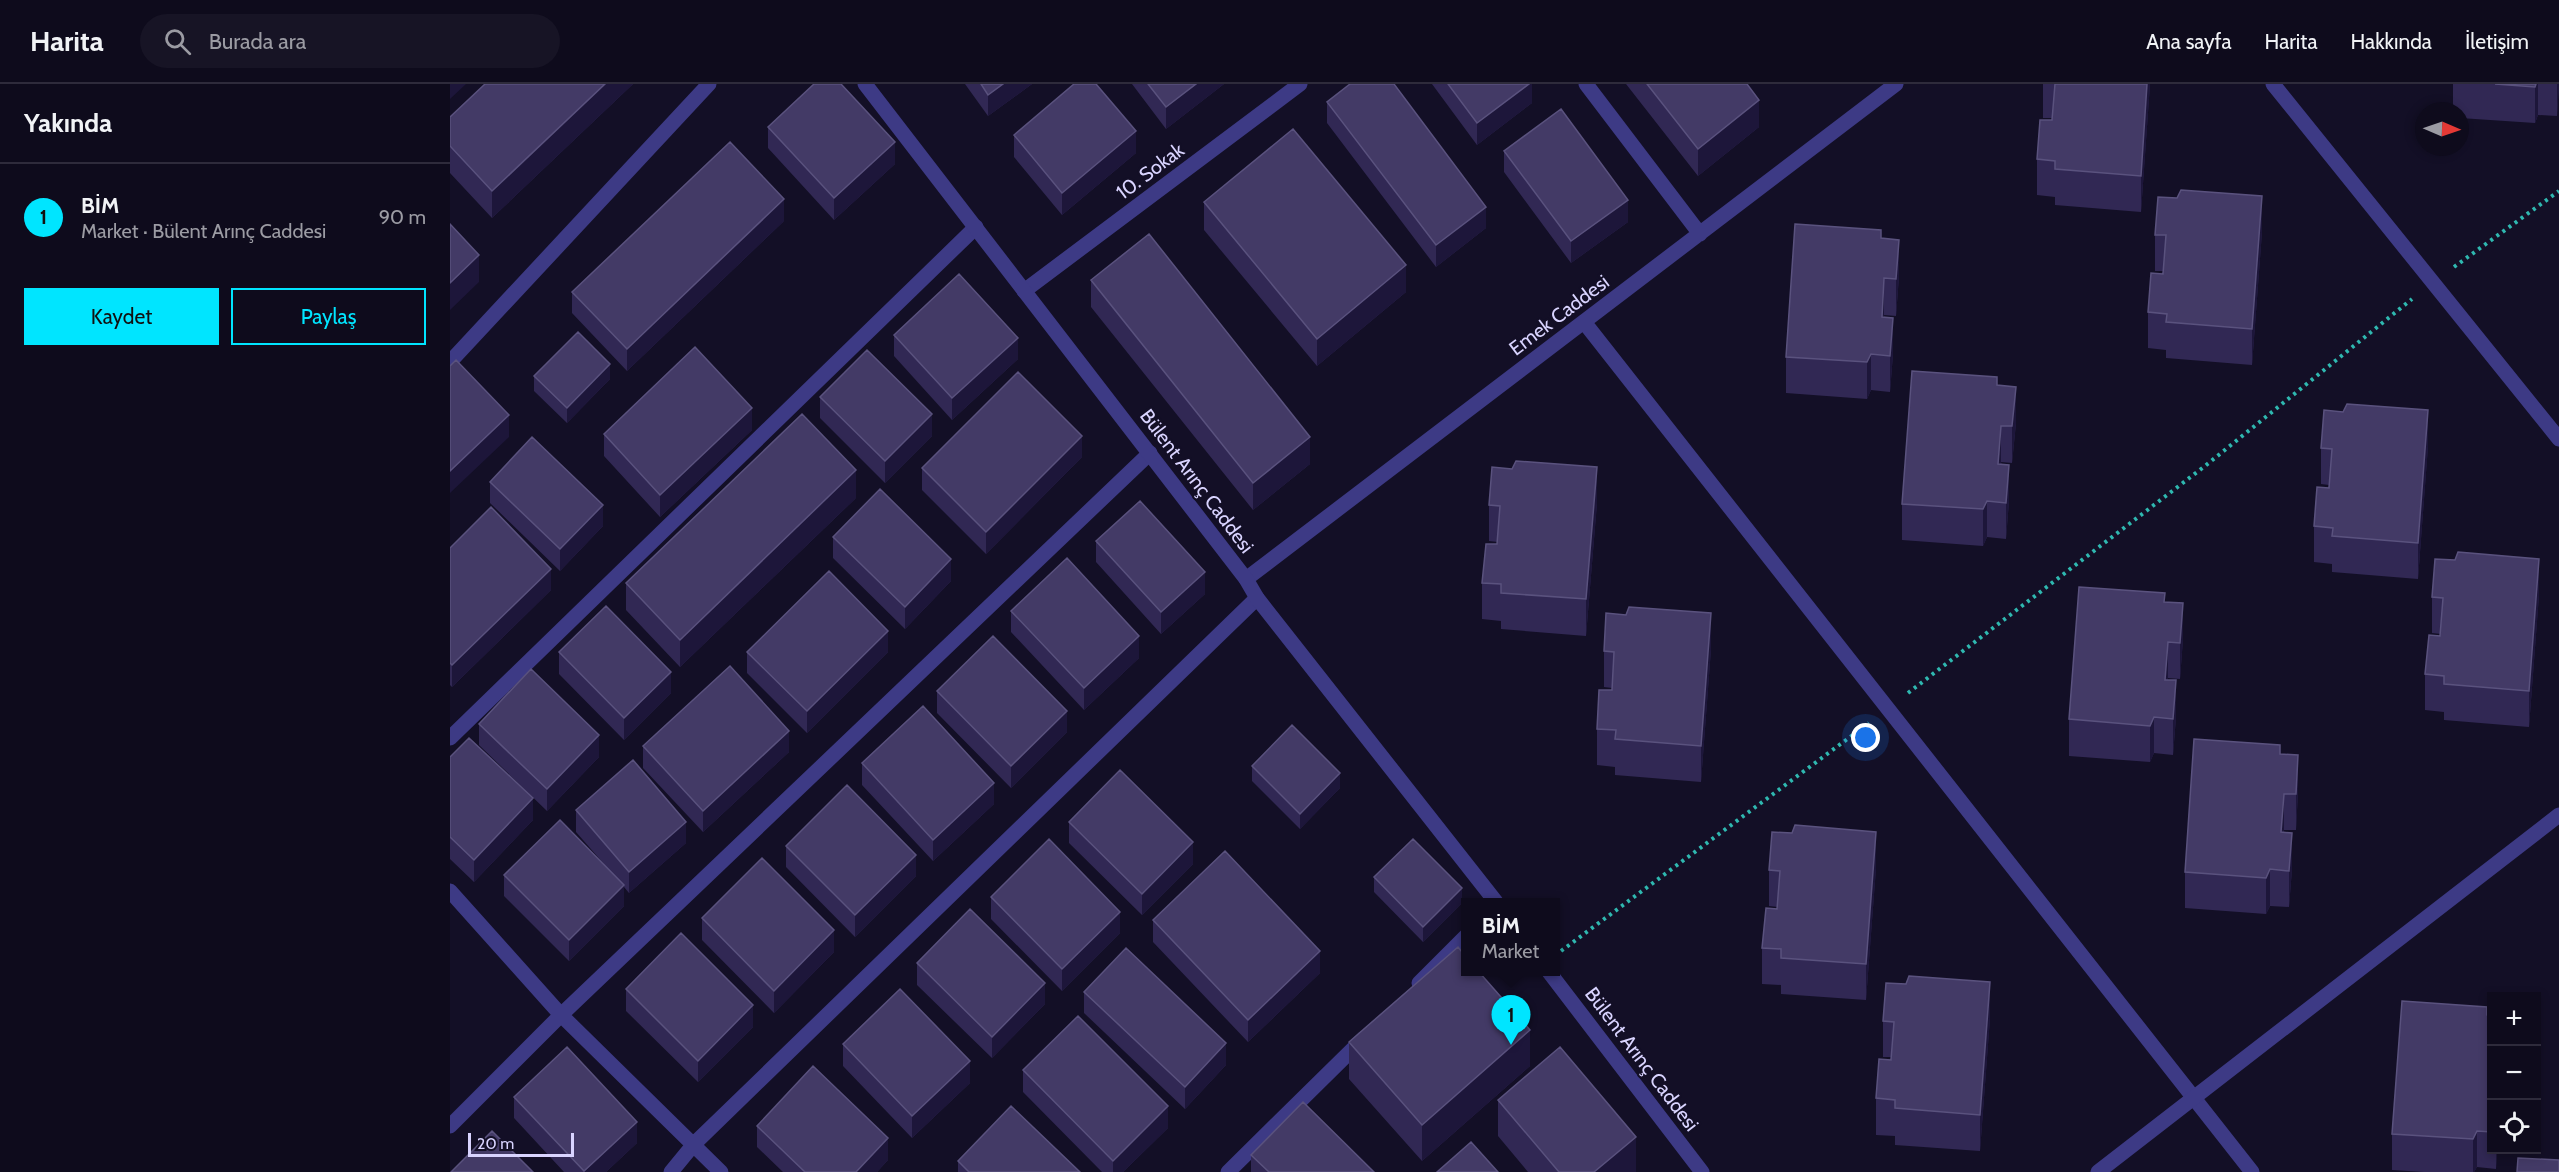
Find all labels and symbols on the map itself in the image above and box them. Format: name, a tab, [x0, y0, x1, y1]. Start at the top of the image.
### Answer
north arrow	[2415, 102, 2469, 156]
street label: 10. Sokak	[1111, 138, 1189, 204]
street label: Emek Caddesi	[1504, 270, 1614, 360]
street label: Bülent Arınç Caddesi	[1135, 404, 1259, 558]
your location	[1851, 723, 1880, 752]
street label: Bülent Arınç Caddesi	[1580, 982, 1704, 1136]
pin: 1	[1492, 996, 1530, 1045]
scale bar	[468, 1130, 574, 1158]

